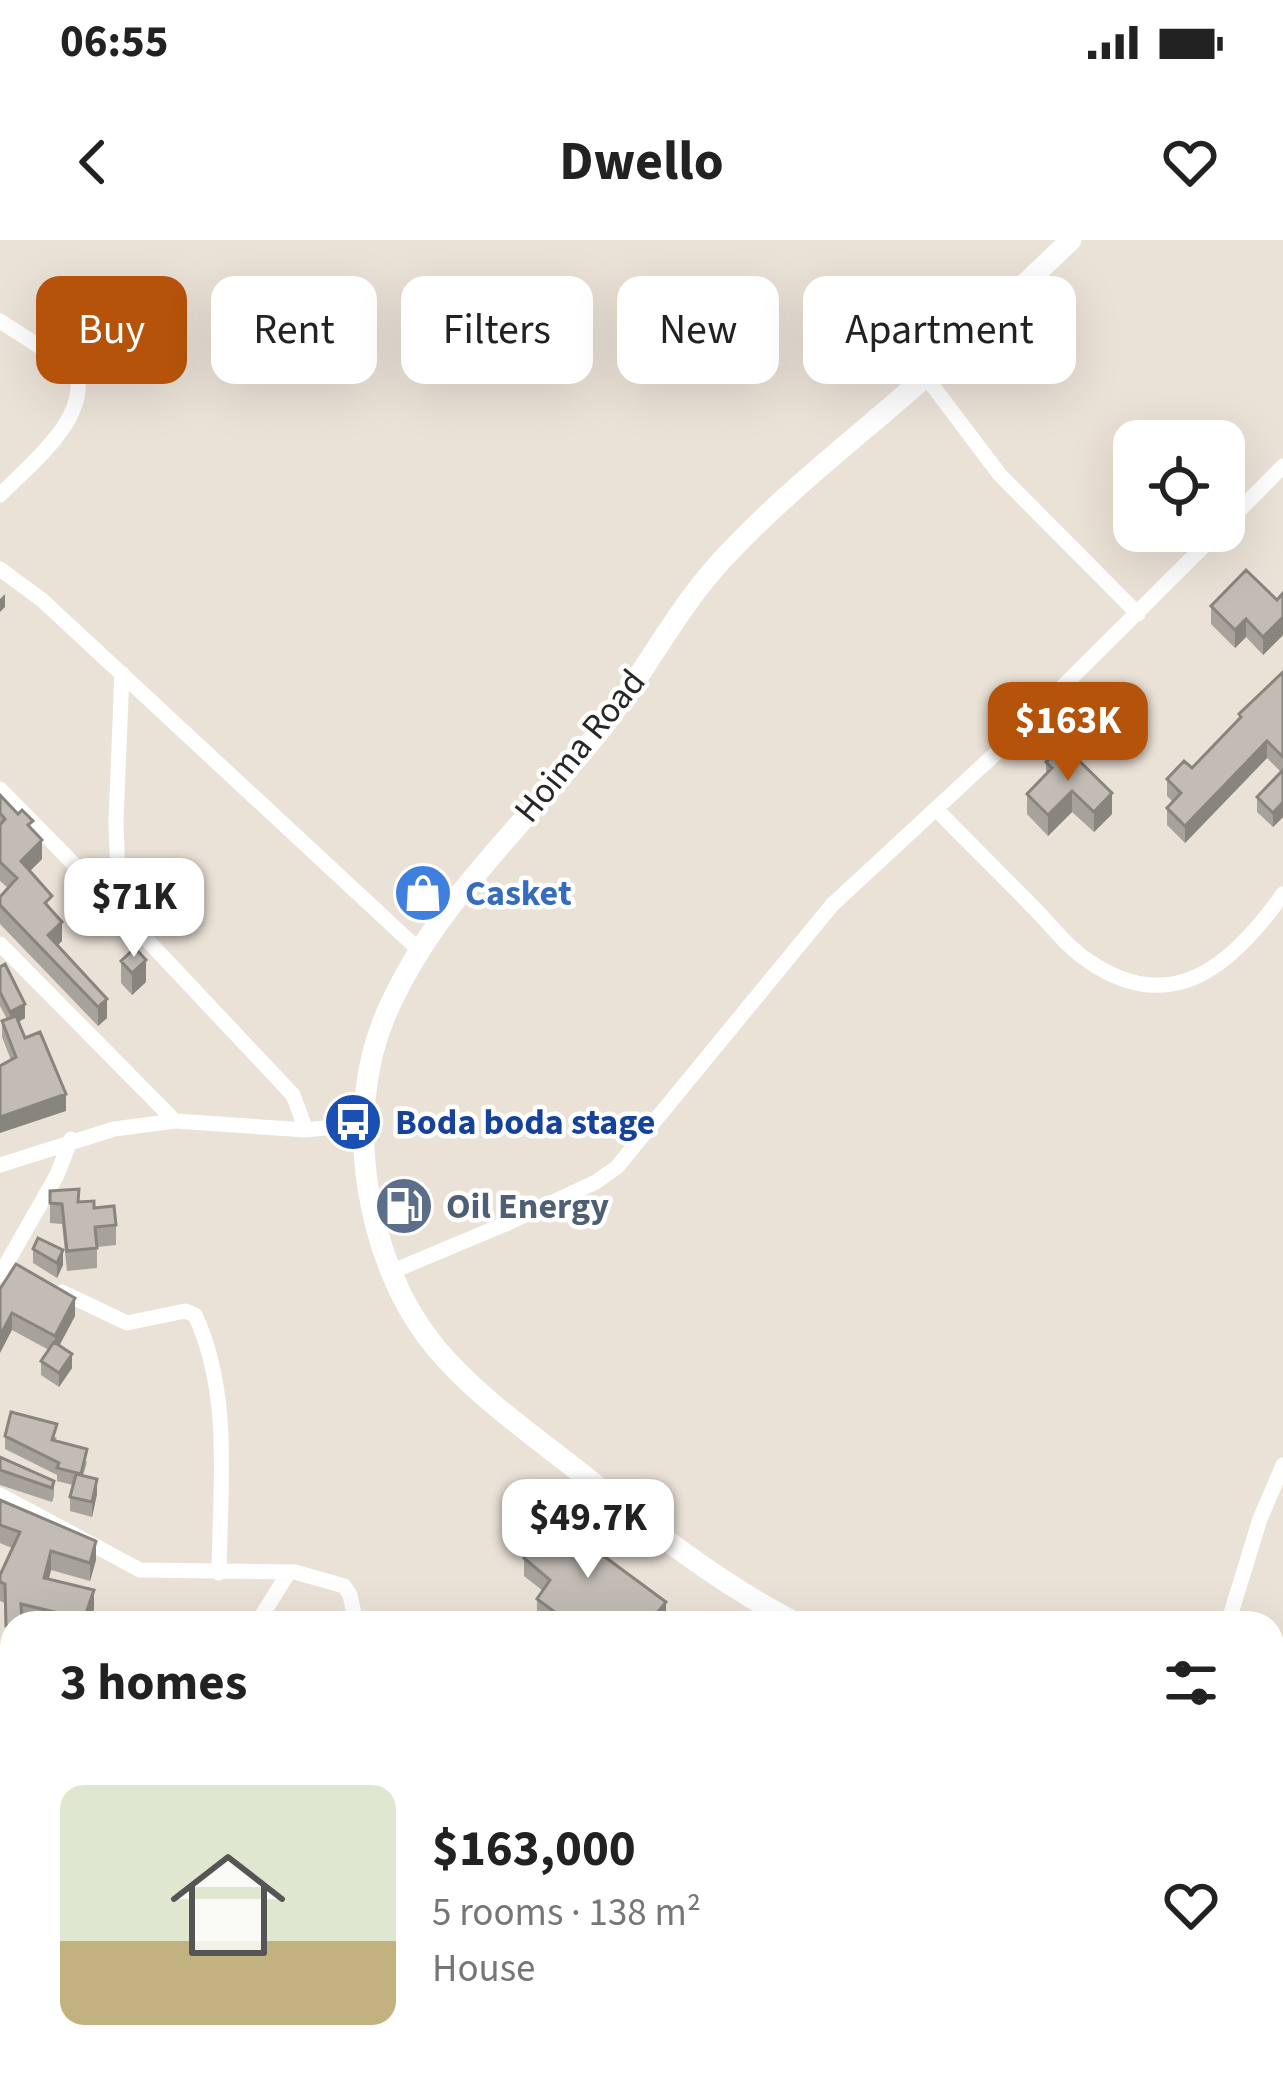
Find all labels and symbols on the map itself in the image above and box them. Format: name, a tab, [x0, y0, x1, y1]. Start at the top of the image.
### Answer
street label: Hoima Road	[502, 658, 658, 834]
pin: $163K	[984, 682, 1152, 784]
pin: $71K	[63, 858, 205, 960]
shop icon: Casket	[392, 862, 454, 924]
place label: Casket	[465, 868, 572, 919]
bus stop icon: Boda boda stage	[322, 1091, 384, 1153]
place label: Boda boda stage	[395, 1097, 655, 1148]
fuel station icon: Oil Energy	[373, 1175, 435, 1237]
place label: Oil Energy	[446, 1181, 609, 1232]
pin: $49.7K	[490, 1479, 686, 1581]

